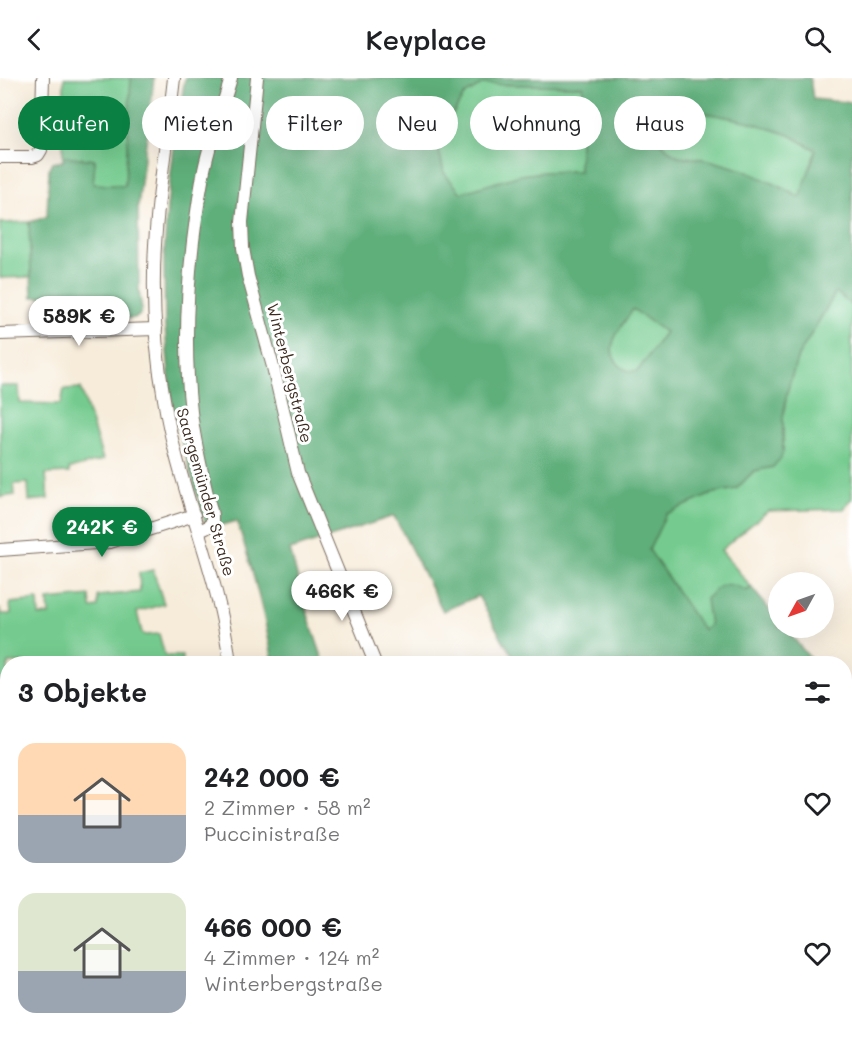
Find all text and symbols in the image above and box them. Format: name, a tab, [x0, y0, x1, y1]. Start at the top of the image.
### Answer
text: Keyplace	[365, 22, 487, 57]
icon: back	[18, 23, 51, 56]
icon: search	[801, 23, 834, 56]
chip: Kaufen	[18, 96, 130, 150]
chip: Mieten	[142, 96, 254, 150]
chip: Filter	[266, 96, 364, 150]
chip: Neu	[376, 96, 458, 150]
chip: Wohnung	[470, 96, 602, 150]
chip: Haus	[614, 96, 706, 150]
pin: 589K €	[30, 296, 128, 347]
street label: Winterbergstraße	[263, 301, 318, 445]
text: 589K €	[43, 302, 115, 328]
street label: Saargemünder Straße	[172, 405, 241, 578]
pin: 242K €	[53, 507, 151, 558]
text: 242K €	[66, 513, 138, 539]
pin: 466K €	[293, 571, 391, 622]
north arrow	[768, 572, 834, 638]
map controls	[768, 572, 834, 638]
text: 466K €	[305, 577, 379, 603]
text: 3 Objekte	[18, 675, 147, 709]
icon: filters	[801, 676, 834, 709]
text: 242 000 €	[204, 760, 340, 794]
icon: home	[66, 767, 138, 839]
icon: heart	[801, 787, 834, 820]
text: 2 Zimmer · 58 m²	[204, 794, 371, 820]
text: Puccinistraße	[204, 820, 340, 846]
text: 466 000 €	[204, 910, 342, 944]
icon: home	[66, 917, 138, 989]
icon: heart	[801, 937, 834, 970]
text: 4 Zimmer · 124 m²	[204, 944, 379, 970]
text: Winterbergstraße	[204, 970, 383, 996]

